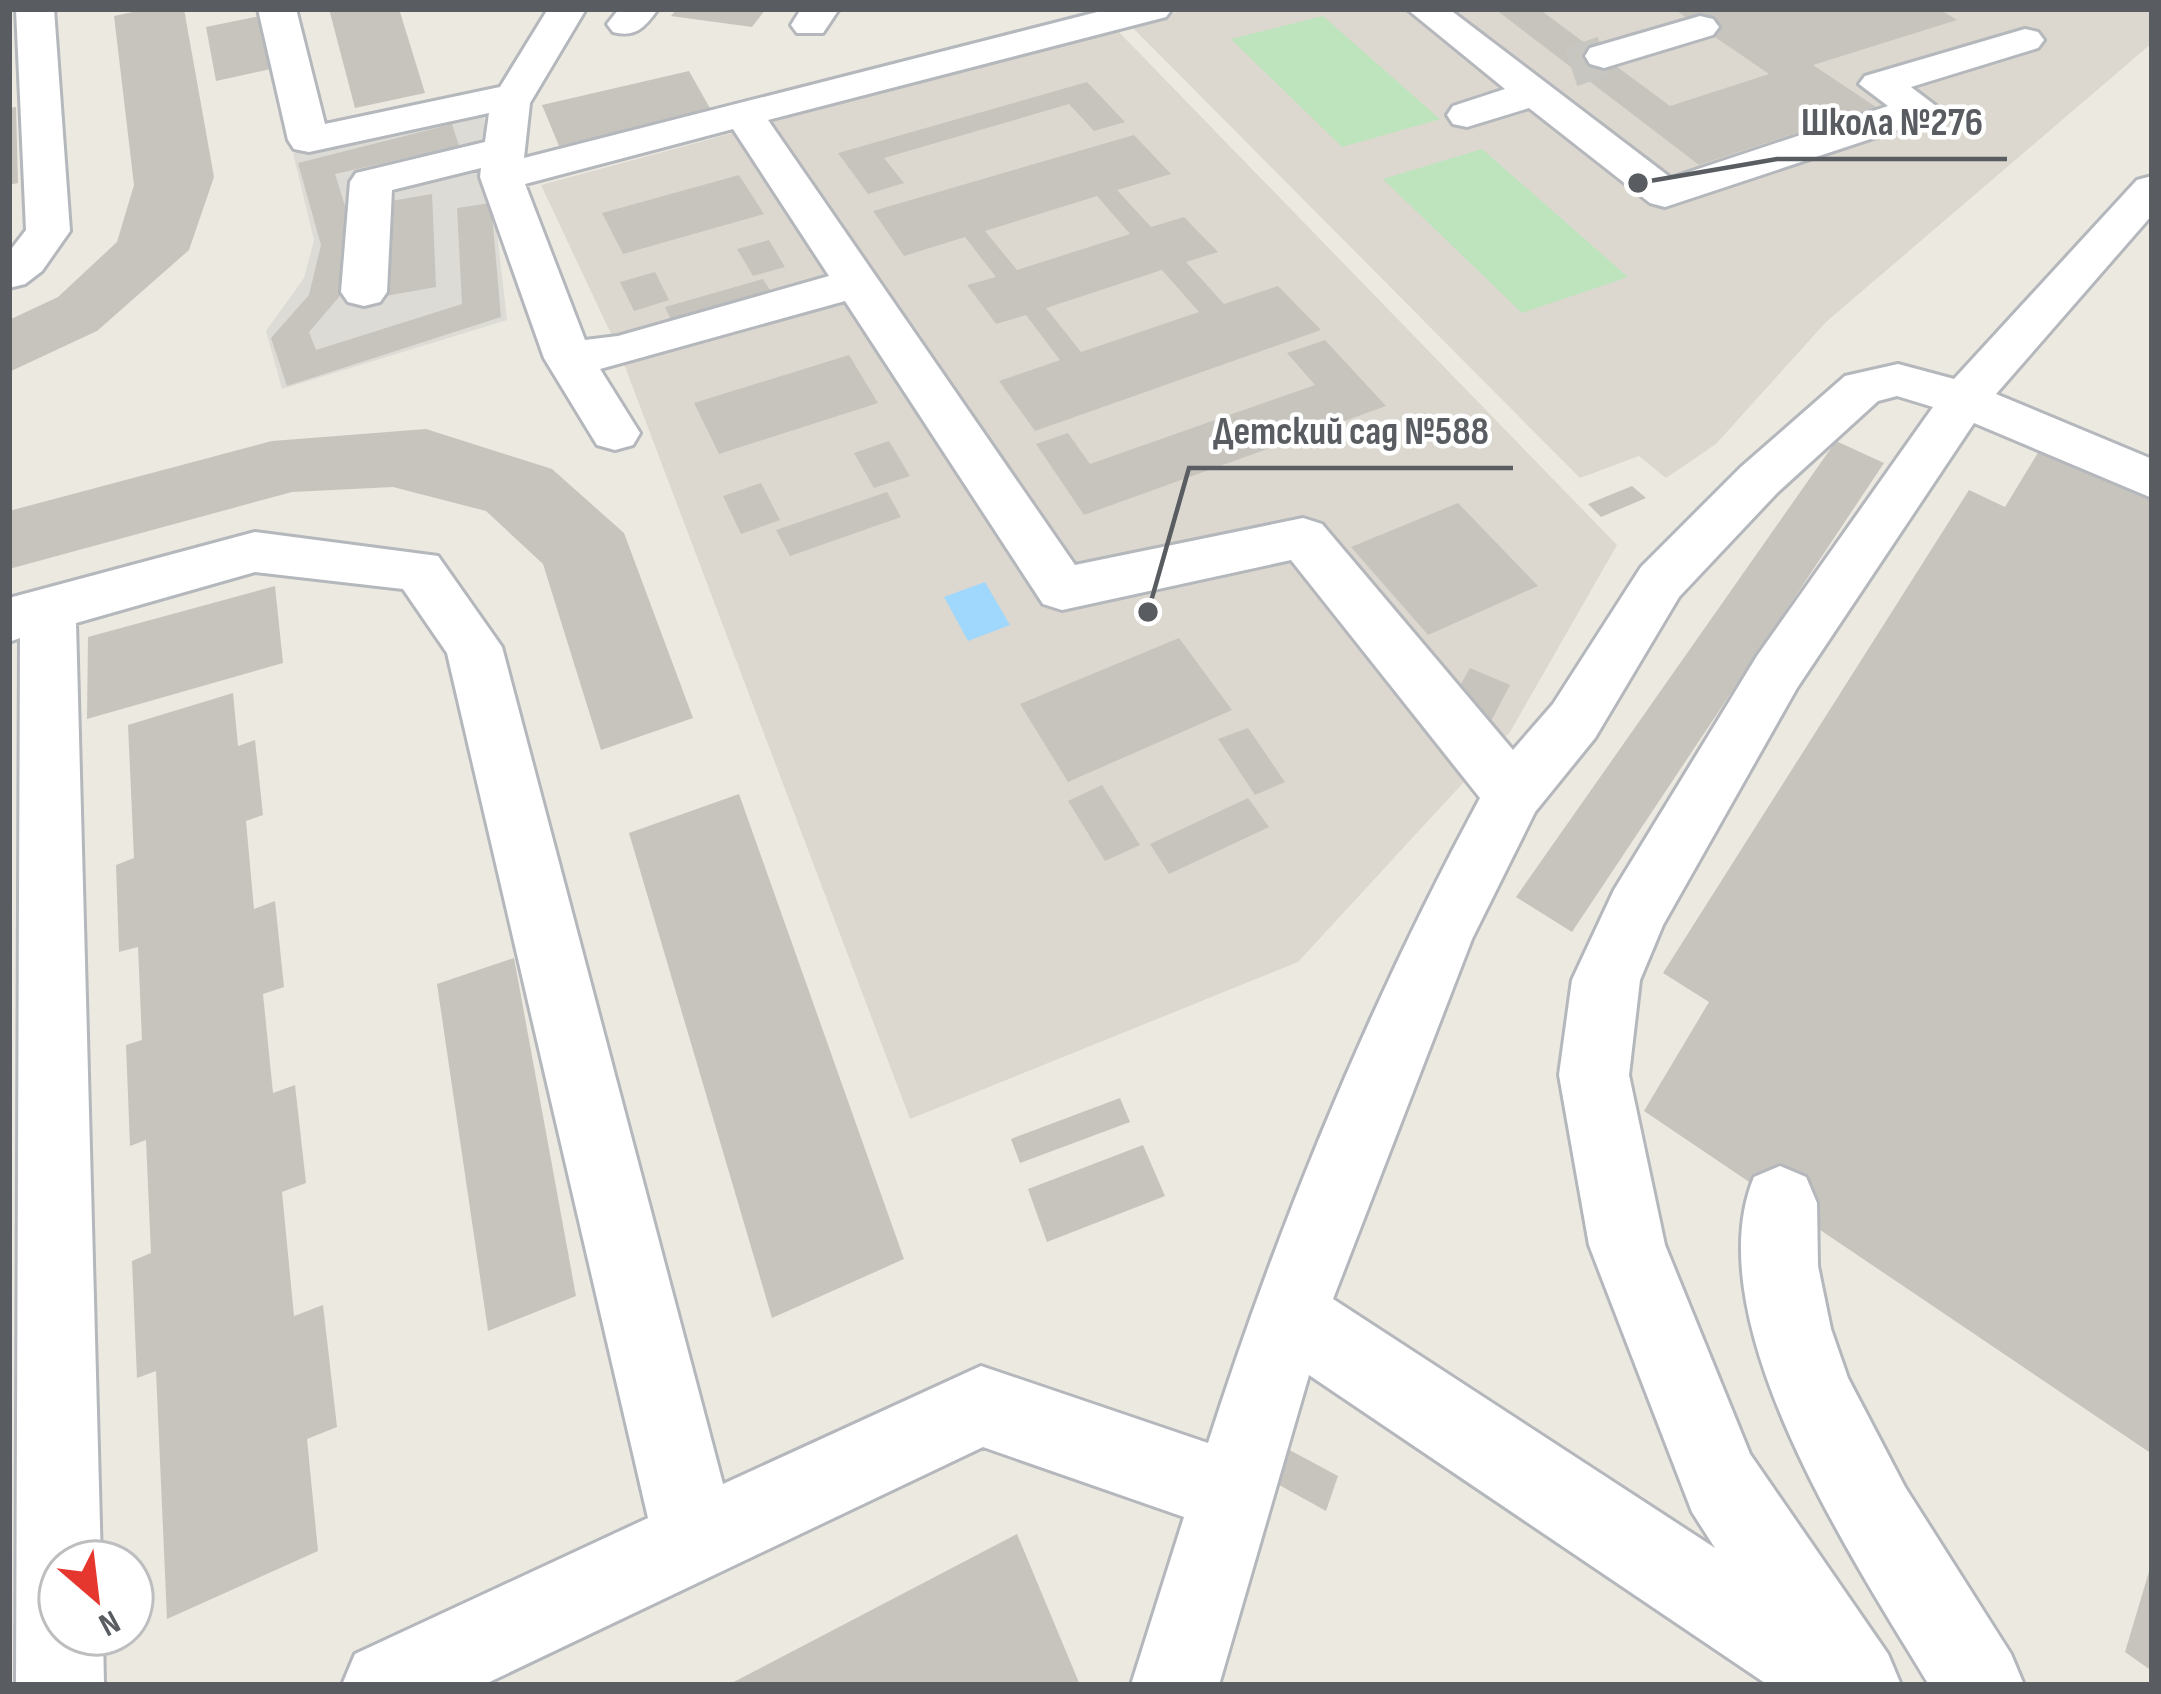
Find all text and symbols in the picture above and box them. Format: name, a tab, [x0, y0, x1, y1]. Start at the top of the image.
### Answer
callout: Школа №276	[1777, 84, 2007, 159]
text: Школа №276	[1801, 100, 1983, 147]
callout: Детский сад №588	[1189, 393, 1513, 468]
text: Детский сад №588	[1213, 409, 1489, 456]
north arrow	[36, 1538, 156, 1658]
text: N	[92, 1601, 126, 1645]

